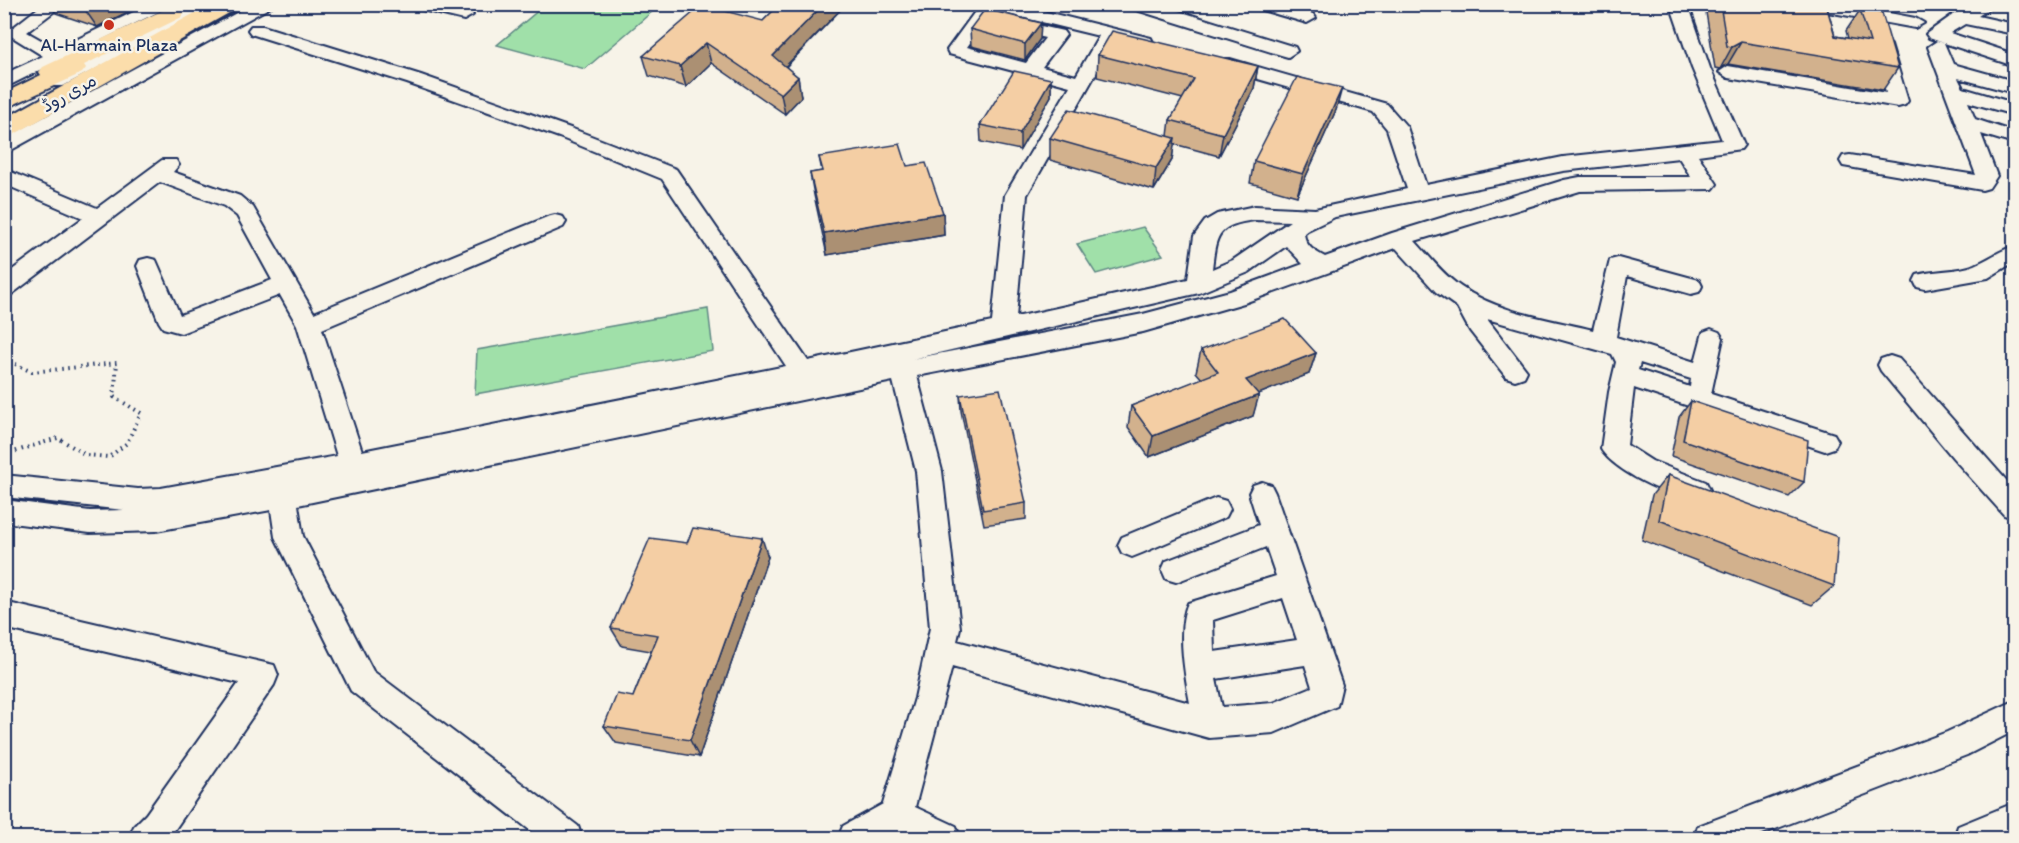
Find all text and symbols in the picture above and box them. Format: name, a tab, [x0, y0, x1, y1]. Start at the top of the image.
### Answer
marker: Al-Harmain Plaza	[102, 18, 116, 32]
place label: Al-Harmain Plaza	[40, 34, 178, 56]
street label: مری روڈ	[38, 69, 100, 117]

